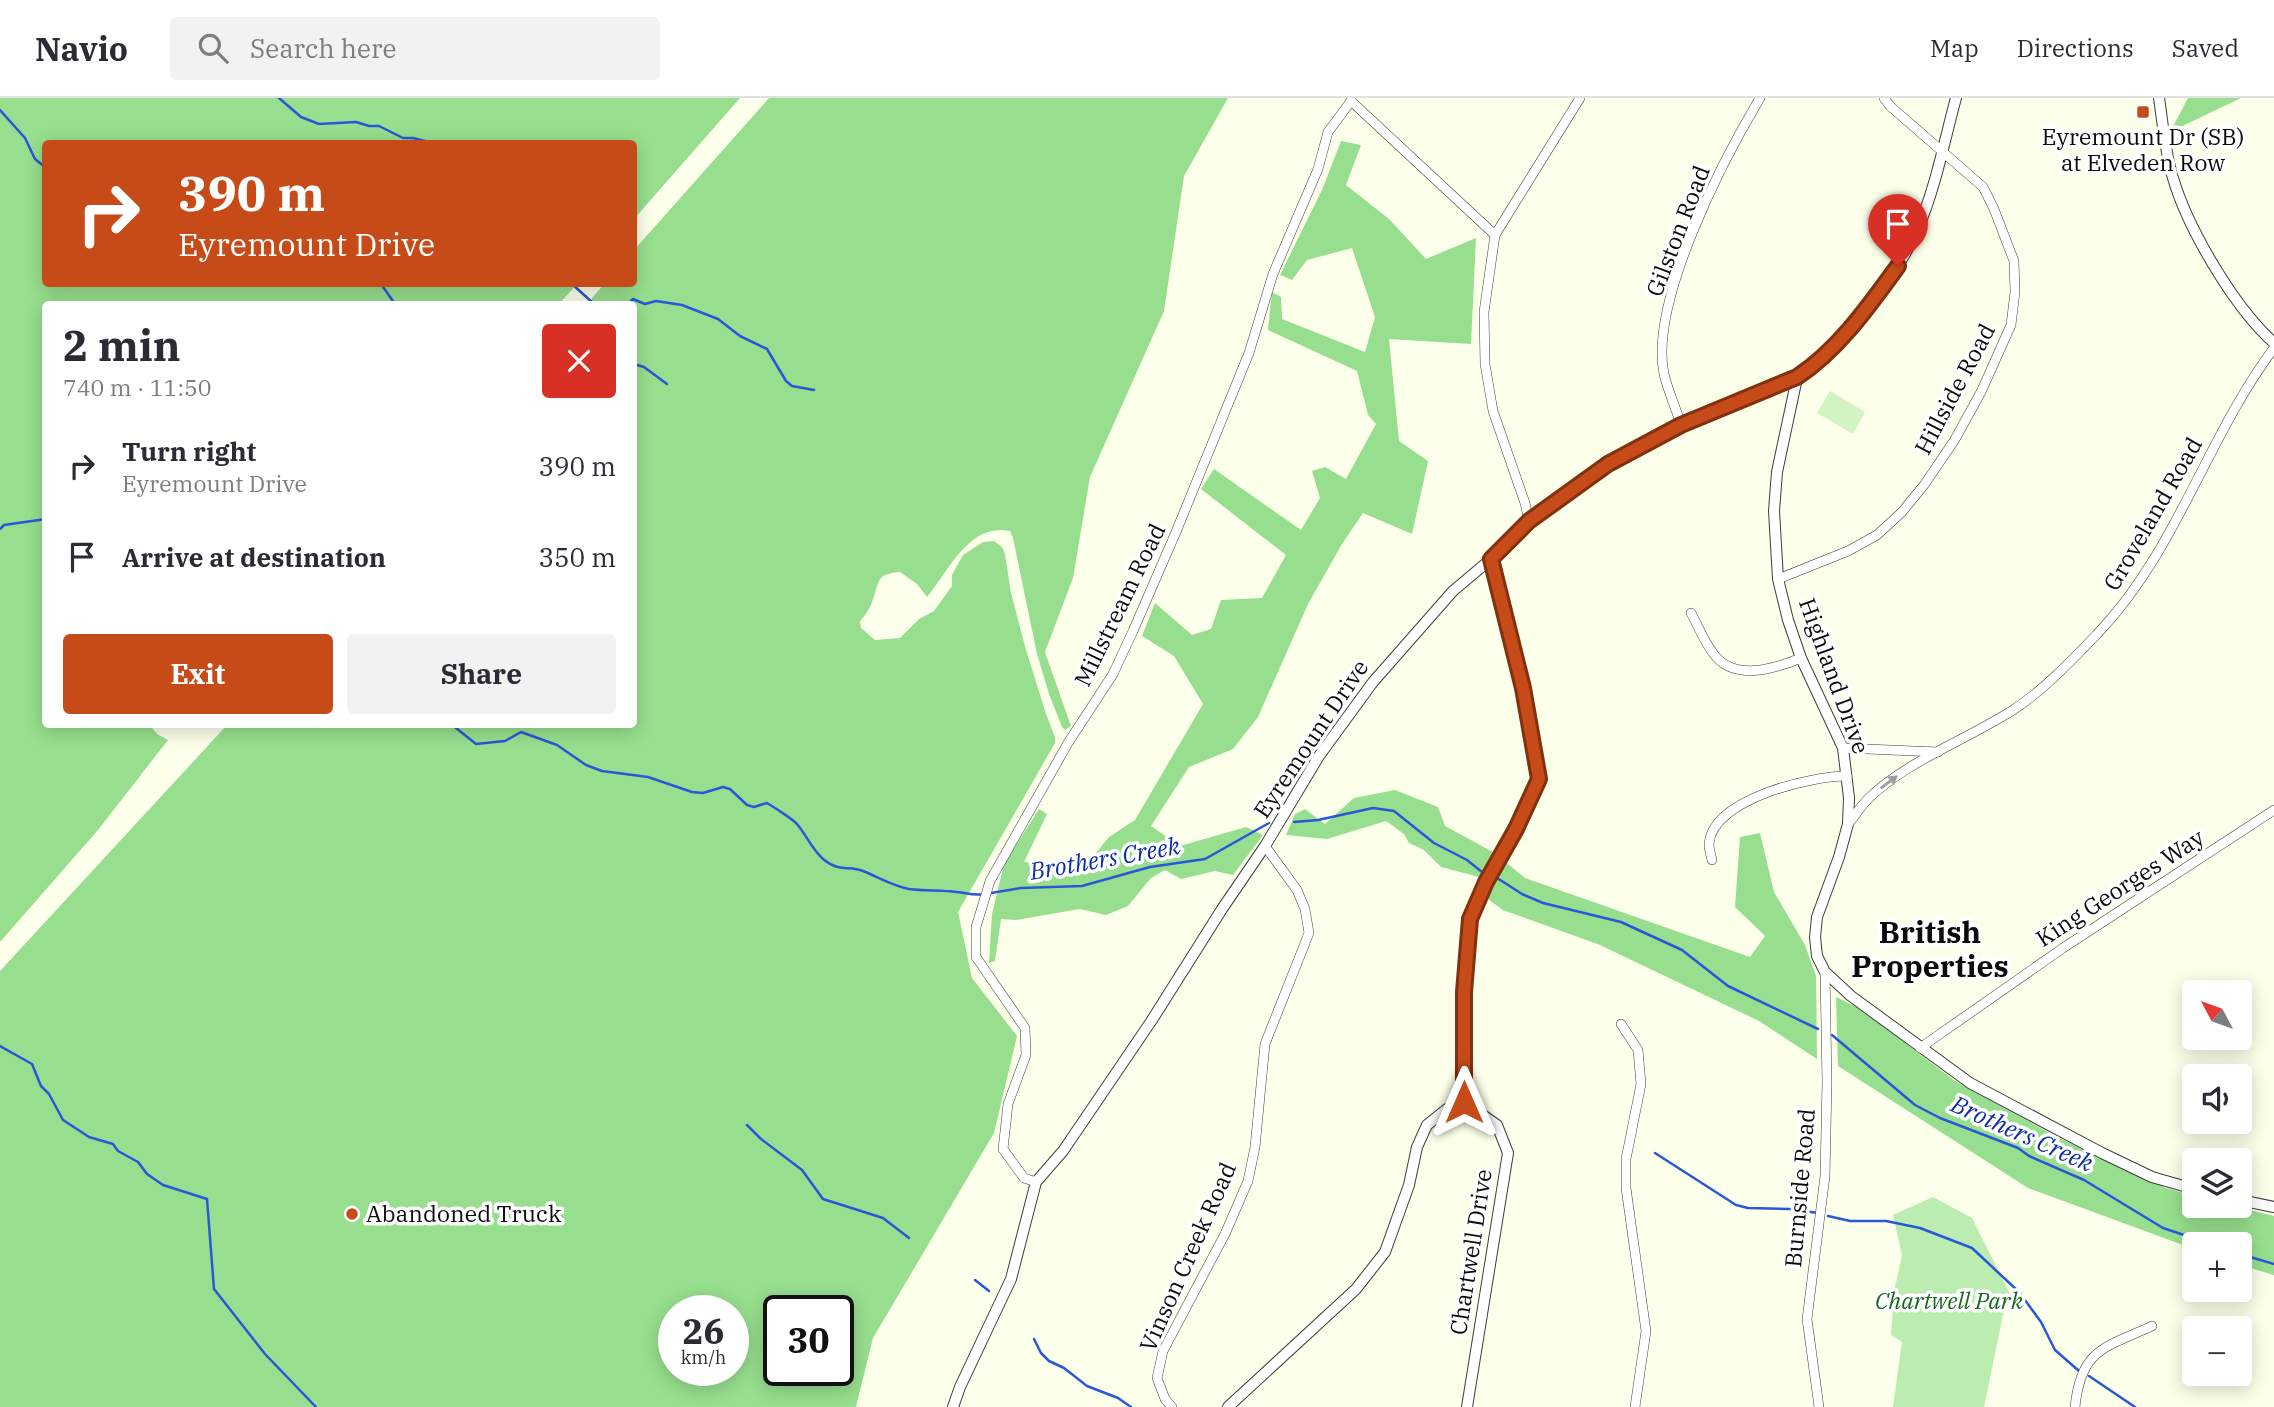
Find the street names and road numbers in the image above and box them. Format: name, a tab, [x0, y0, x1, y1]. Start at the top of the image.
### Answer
street label: Gilston Road	[1638, 161, 1716, 300]
street label: Hillside Road	[1907, 318, 2001, 459]
street label: Groveland Road	[2096, 431, 2208, 596]
street label: Millstream Road	[1067, 518, 1172, 691]
street label: Highland Drive	[1793, 594, 1877, 758]
street label: Eyremount Drive	[1246, 653, 1374, 823]
street label: King Georges Way	[2030, 821, 2210, 953]
street label: Burnside Road	[1777, 1107, 1821, 1269]
street label: Vinson Creek Road	[1132, 1157, 1242, 1356]
street label: Chartwell Drive	[1442, 1167, 1498, 1337]

